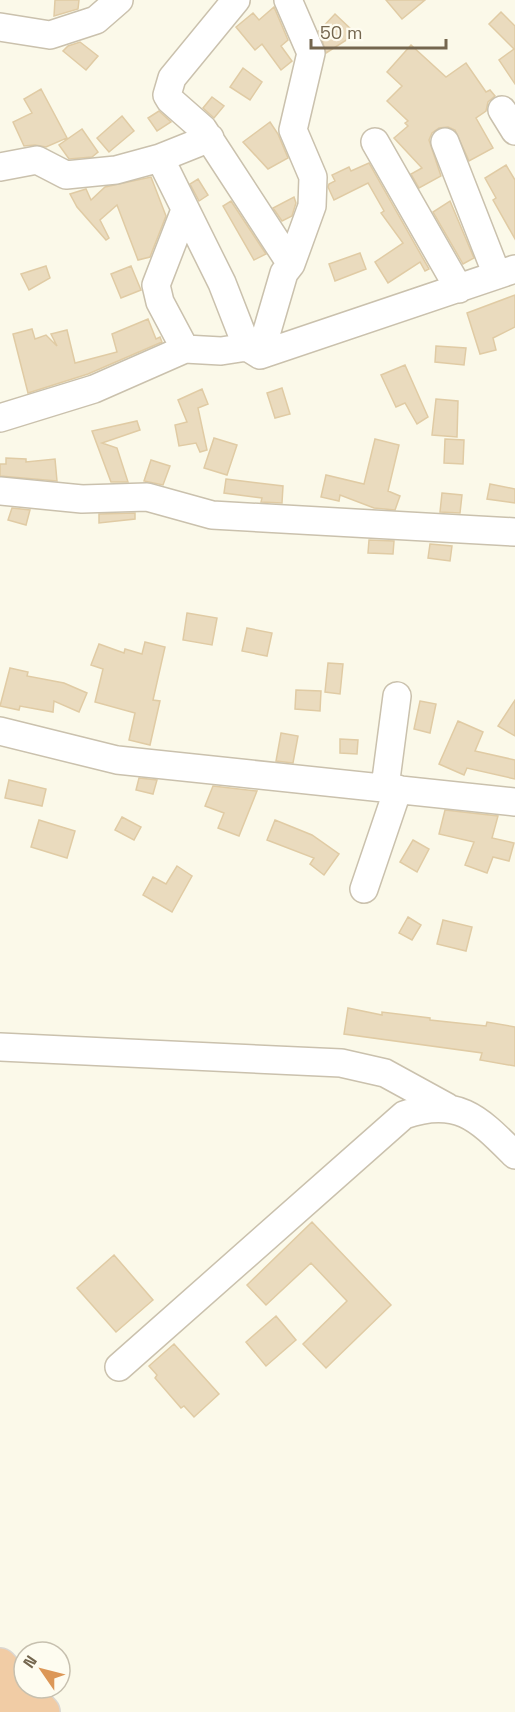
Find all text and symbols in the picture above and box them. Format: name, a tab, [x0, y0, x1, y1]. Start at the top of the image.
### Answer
scale bar	[311, 12, 446, 50]
text: 50 m	[320, 21, 362, 44]
north arrow	[12, 1640, 72, 1700]
text: N	[18, 1651, 42, 1672]

